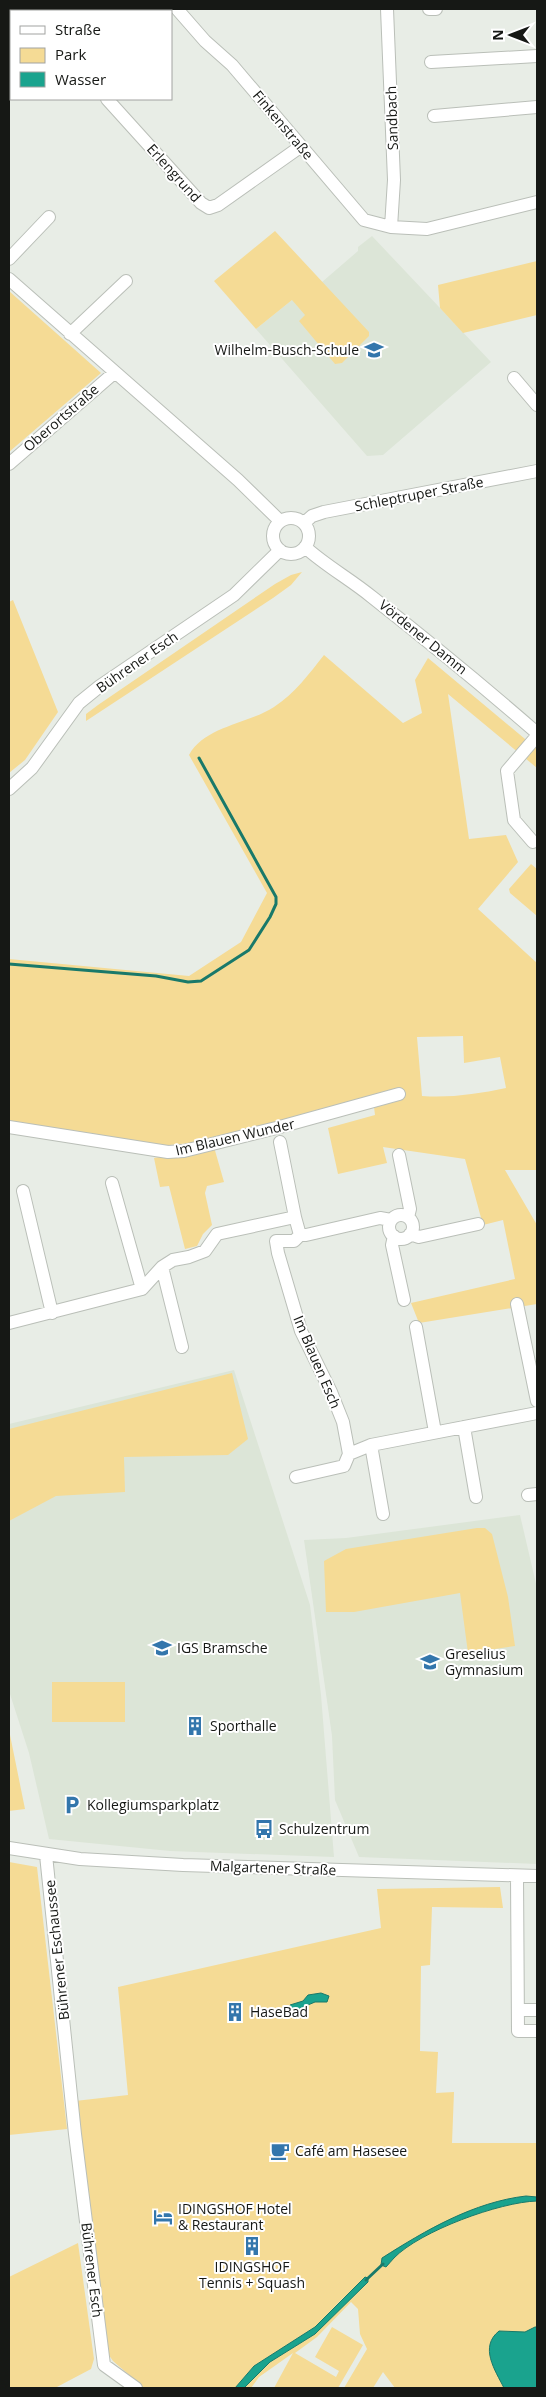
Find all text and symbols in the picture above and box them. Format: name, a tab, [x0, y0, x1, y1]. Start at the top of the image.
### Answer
legend	[10, 10, 172, 100]
north arrow	[486, 10, 536, 60]
text: Straße	[55, 19, 101, 39]
text: N	[488, 29, 507, 41]
text: Park	[55, 44, 86, 64]
text: Wasser	[55, 69, 106, 89]
street label: Finkenstraße	[249, 86, 318, 163]
street label: Sandbach	[381, 86, 402, 150]
street label: Erlengrund	[143, 139, 206, 206]
school or university icon: Wilhelm-Busch-Schule	[363, 339, 385, 361]
place label: Wilhelm-Busch-Schule	[215, 340, 359, 359]
street label: Oberortstraße	[19, 380, 102, 456]
street label: Schleptruper Straße	[353, 472, 485, 515]
street label: Vördener Damm	[375, 595, 471, 678]
street label: Bührener Esch	[92, 626, 181, 697]
street label: Im Blauen Wunder	[173, 1113, 297, 1159]
street label: Im Blauen Esch	[289, 1312, 346, 1411]
school or university icon: IGS Bramsche	[151, 1637, 173, 1659]
place label: IGS Bramsche	[177, 1638, 268, 1657]
place label: Greselius Gymnasium	[445, 1644, 523, 1679]
school or university icon: Greselius Gymnasium	[419, 1651, 441, 1673]
building icon: Sporthalle	[184, 1715, 206, 1737]
place label: Sporthalle	[210, 1716, 277, 1735]
parking icon: Kollegiumsparkplatz	[61, 1794, 83, 1816]
place label: Kollegiumsparkplatz	[87, 1795, 220, 1814]
bus stop icon: Schulzentrum	[253, 1818, 275, 1840]
place label: Schulzentrum	[279, 1819, 369, 1838]
street label: Malgartener Straße	[210, 1856, 337, 1879]
street label: Bührener Eschaussee	[40, 1879, 73, 2021]
building icon: HaseBad	[224, 2001, 246, 2023]
place label: HaseBad	[250, 2002, 308, 2021]
cafe icon: Café am Hasesee	[269, 2140, 291, 2162]
place label: Café am Hasesee	[295, 2141, 407, 2160]
place label: IDINGSHOF Hotel & Restaurant	[178, 2199, 292, 2234]
hotel icon: IDINGSHOF Hotel & Restaurant	[152, 2206, 174, 2228]
street label: Bührener Esch	[77, 2221, 108, 2318]
building icon: IDINGSHOF Tennis + Squash	[241, 2235, 263, 2257]
place label: IDINGSHOF Tennis + Squash	[199, 2257, 305, 2292]

